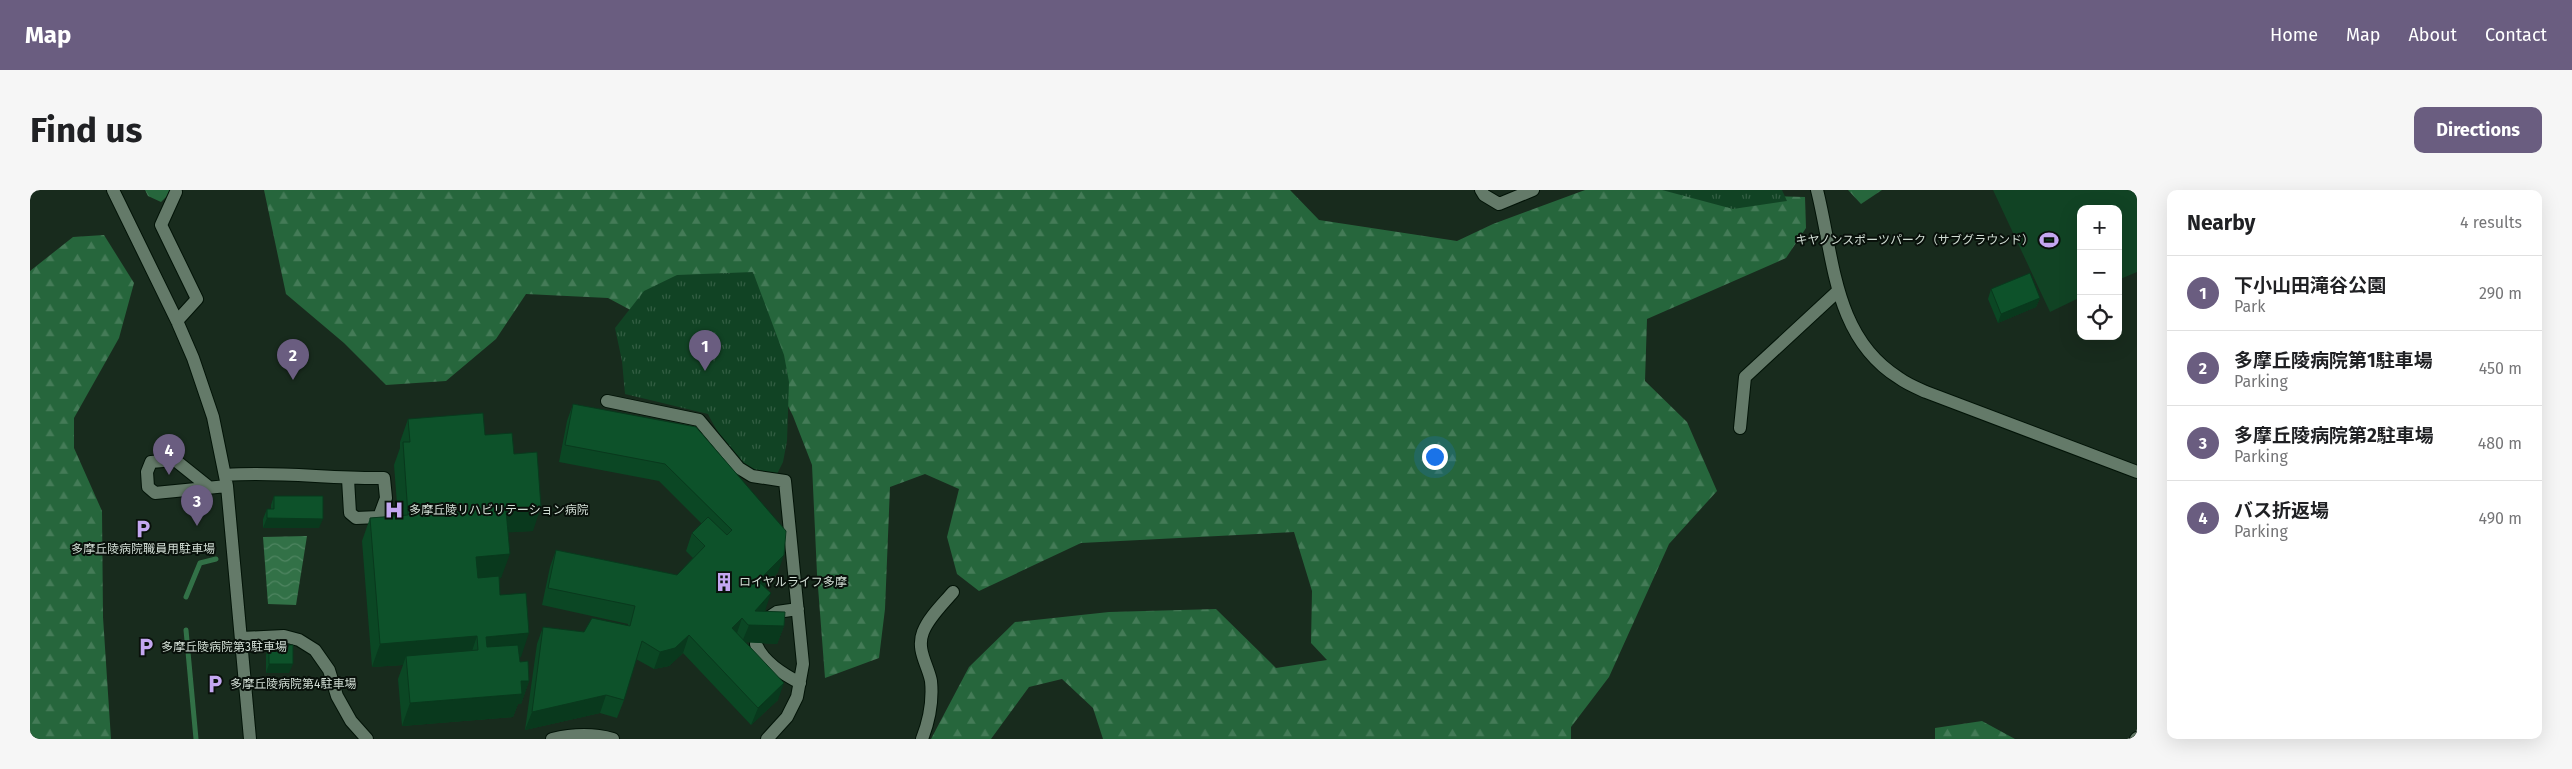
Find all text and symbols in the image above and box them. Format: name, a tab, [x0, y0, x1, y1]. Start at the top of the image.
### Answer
text: Map	[25, 21, 71, 49]
text: Home	[2270, 24, 2318, 46]
text: Map	[2346, 24, 2380, 46]
text: About	[2408, 24, 2457, 46]
text: Contact	[2485, 24, 2547, 46]
button: Directions	[2414, 107, 2542, 153]
text: Find us	[30, 109, 142, 151]
map controls	[2077, 205, 2122, 340]
button: +	[2077, 205, 2122, 250]
text: Nearby	[2187, 210, 2255, 236]
text: 4 results	[2460, 213, 2522, 232]
sports icon: キヤノンスポーツパーク（サブグラウンド）	[2038, 229, 2060, 251]
place label: キヤノンスポーツパーク（サブグラウンド）	[1795, 233, 2034, 247]
button: −	[2077, 250, 2122, 295]
text: 下小山田滝谷公園	[2234, 274, 2386, 297]
text: 1	[2199, 284, 2207, 303]
text: 290 m	[2479, 284, 2522, 303]
button: locate	[2077, 295, 2122, 340]
text: Park	[2234, 297, 2266, 316]
pin: 1	[689, 330, 721, 371]
pin: 2	[277, 339, 309, 380]
text: 多摩丘陵病院第1駐車場	[2234, 349, 2433, 372]
text: 2	[2199, 359, 2207, 378]
text: 450 m	[2479, 359, 2522, 378]
text: Parking	[2234, 372, 2288, 391]
text: 多摩丘陵病院第2駐車場	[2234, 424, 2434, 447]
pin: 4	[153, 434, 185, 475]
text: 3	[2199, 434, 2207, 453]
text: 480 m	[2478, 434, 2522, 453]
your location	[1422, 444, 1448, 470]
text: Parking	[2234, 447, 2288, 466]
pin: 3	[181, 485, 213, 526]
hospital icon: 多摩丘陵リハビリテーション病院	[383, 499, 405, 521]
text: バス折返場	[2234, 499, 2329, 522]
place label: 多摩丘陵リハビリテーション病院	[409, 503, 589, 517]
text: 4	[2198, 509, 2208, 528]
text: 490 m	[2479, 509, 2522, 528]
parking icon: 多摩丘陵病院職員用駐車場	[132, 518, 154, 540]
text: Parking	[2234, 522, 2288, 541]
place label: 多摩丘陵病院職員用駐車場	[71, 542, 215, 556]
building icon: ロイヤルライフ多摩	[713, 571, 735, 593]
place label: ロイヤルライフ多摩	[739, 575, 847, 589]
parking icon: 多摩丘陵病院第3駐車場	[135, 636, 157, 658]
place label: 多摩丘陵病院第3駐車場	[161, 640, 287, 654]
parking icon: 多摩丘陵病院第4駐車場	[204, 673, 226, 695]
place label: 多摩丘陵病院第4駐車場	[230, 677, 356, 691]

